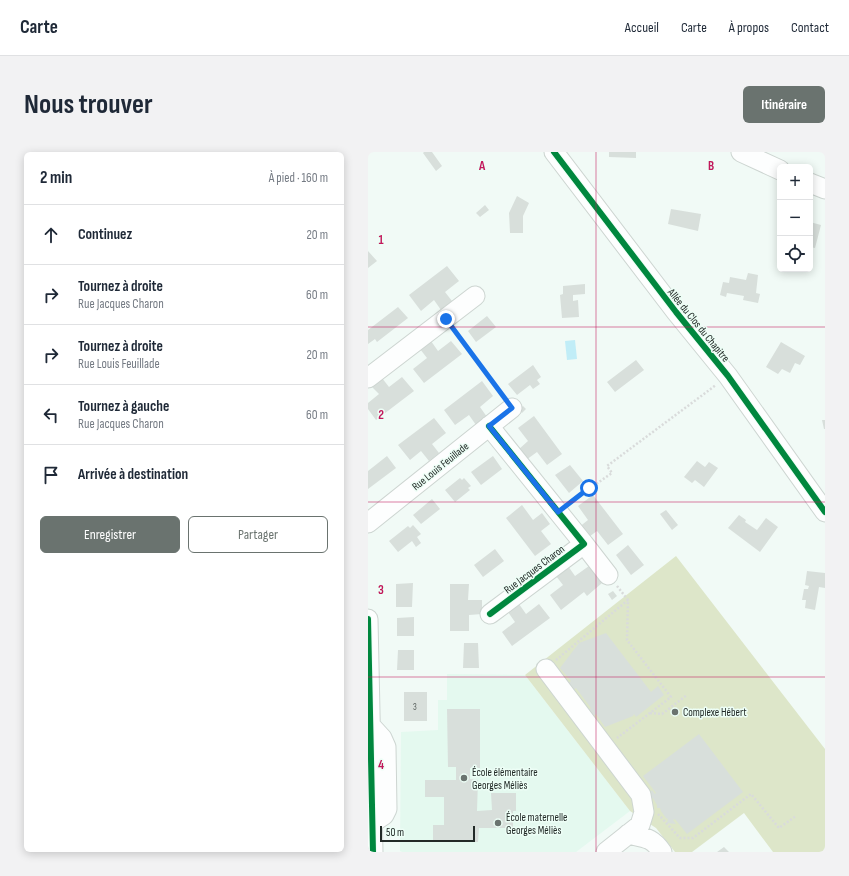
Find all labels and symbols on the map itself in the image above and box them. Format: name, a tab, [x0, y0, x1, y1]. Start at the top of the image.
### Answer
text: A	[478, 158, 486, 174]
text: B	[708, 158, 714, 174]
text: 1	[378, 232, 384, 248]
street label: Allée du Clos du Chapitre	[664, 285, 732, 365]
route end	[437, 310, 455, 328]
text: 2	[378, 407, 384, 423]
street label: Rue Louis Feuillade	[409, 440, 471, 493]
route start	[580, 479, 598, 497]
street label: Rue Jacques Charon	[501, 542, 567, 596]
text: 3	[378, 582, 384, 598]
house number: 3	[413, 702, 417, 713]
place label: Complexe Hébert	[683, 706, 747, 719]
marker: Complexe Hébert	[670, 707, 680, 717]
text: 4	[378, 757, 384, 773]
place label: École élémentaire Georges Méliès	[472, 766, 538, 792]
marker: École élémentaire Georges Méliès	[459, 773, 469, 783]
place label: École maternelle Georges Méliès	[506, 811, 567, 837]
marker: École maternelle Georges Méliès	[493, 818, 503, 828]
scale bar	[380, 824, 475, 843]

